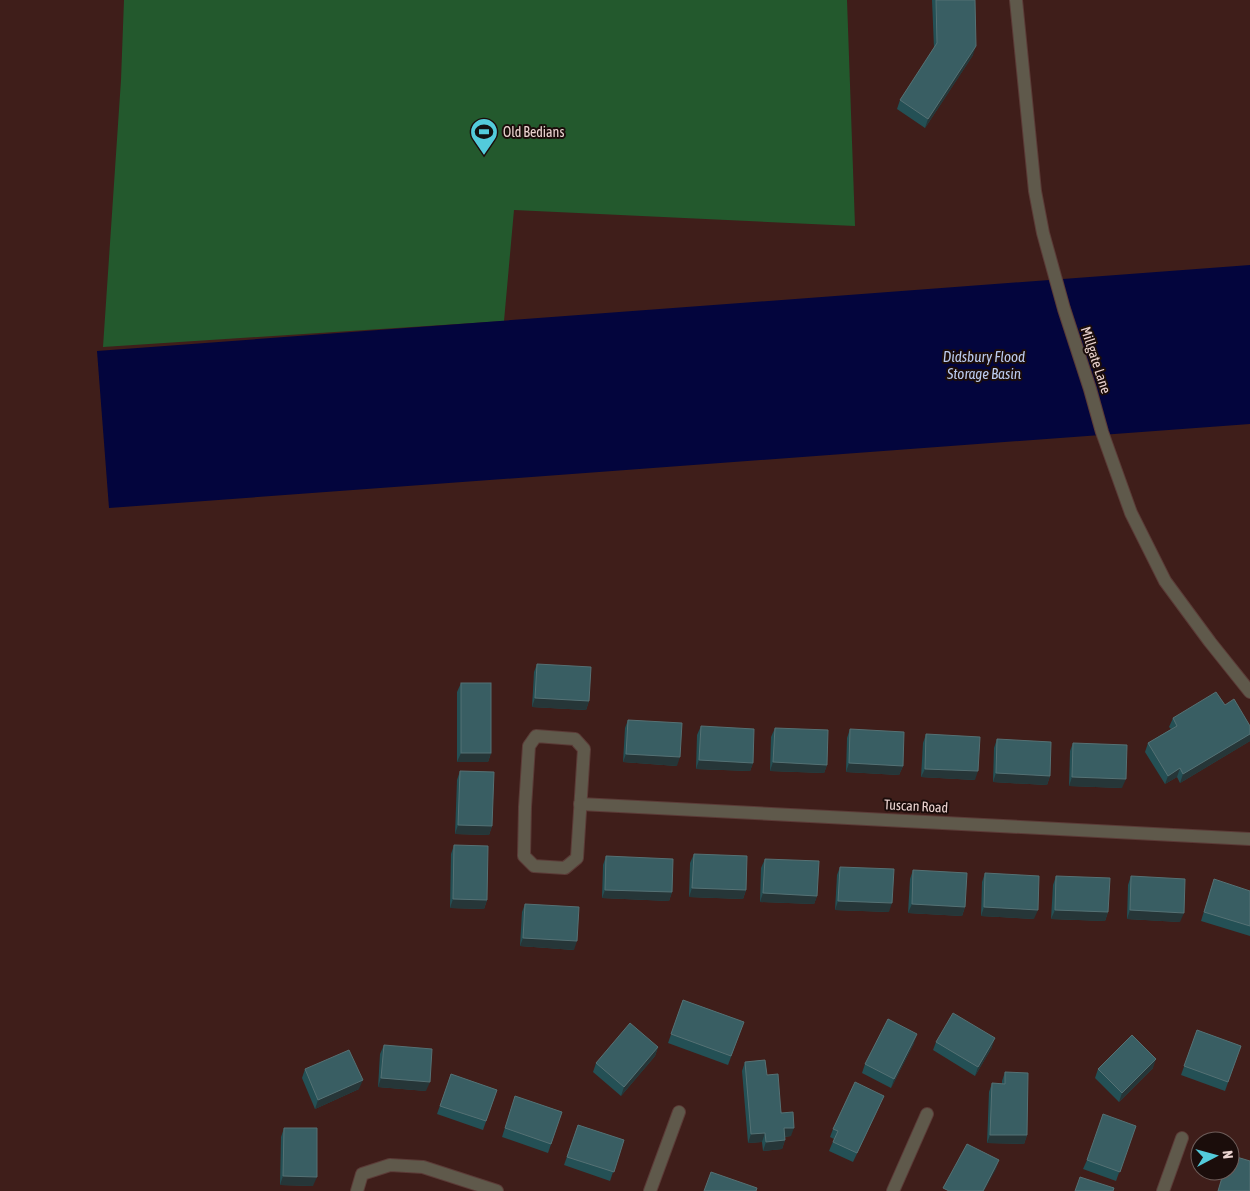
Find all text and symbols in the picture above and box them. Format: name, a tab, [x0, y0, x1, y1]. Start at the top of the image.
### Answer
sports icon: Old Bedians	[469, 117, 499, 156]
place label: Old Bedians	[503, 124, 564, 140]
street label: Millgate Lane	[1078, 325, 1114, 395]
water label: Didsbury Flood Storage Basin	[943, 348, 1025, 382]
street label: Tuscan Road	[883, 796, 949, 816]
north arrow	[1190, 1131, 1240, 1181]
text: N	[1220, 1150, 1236, 1160]

